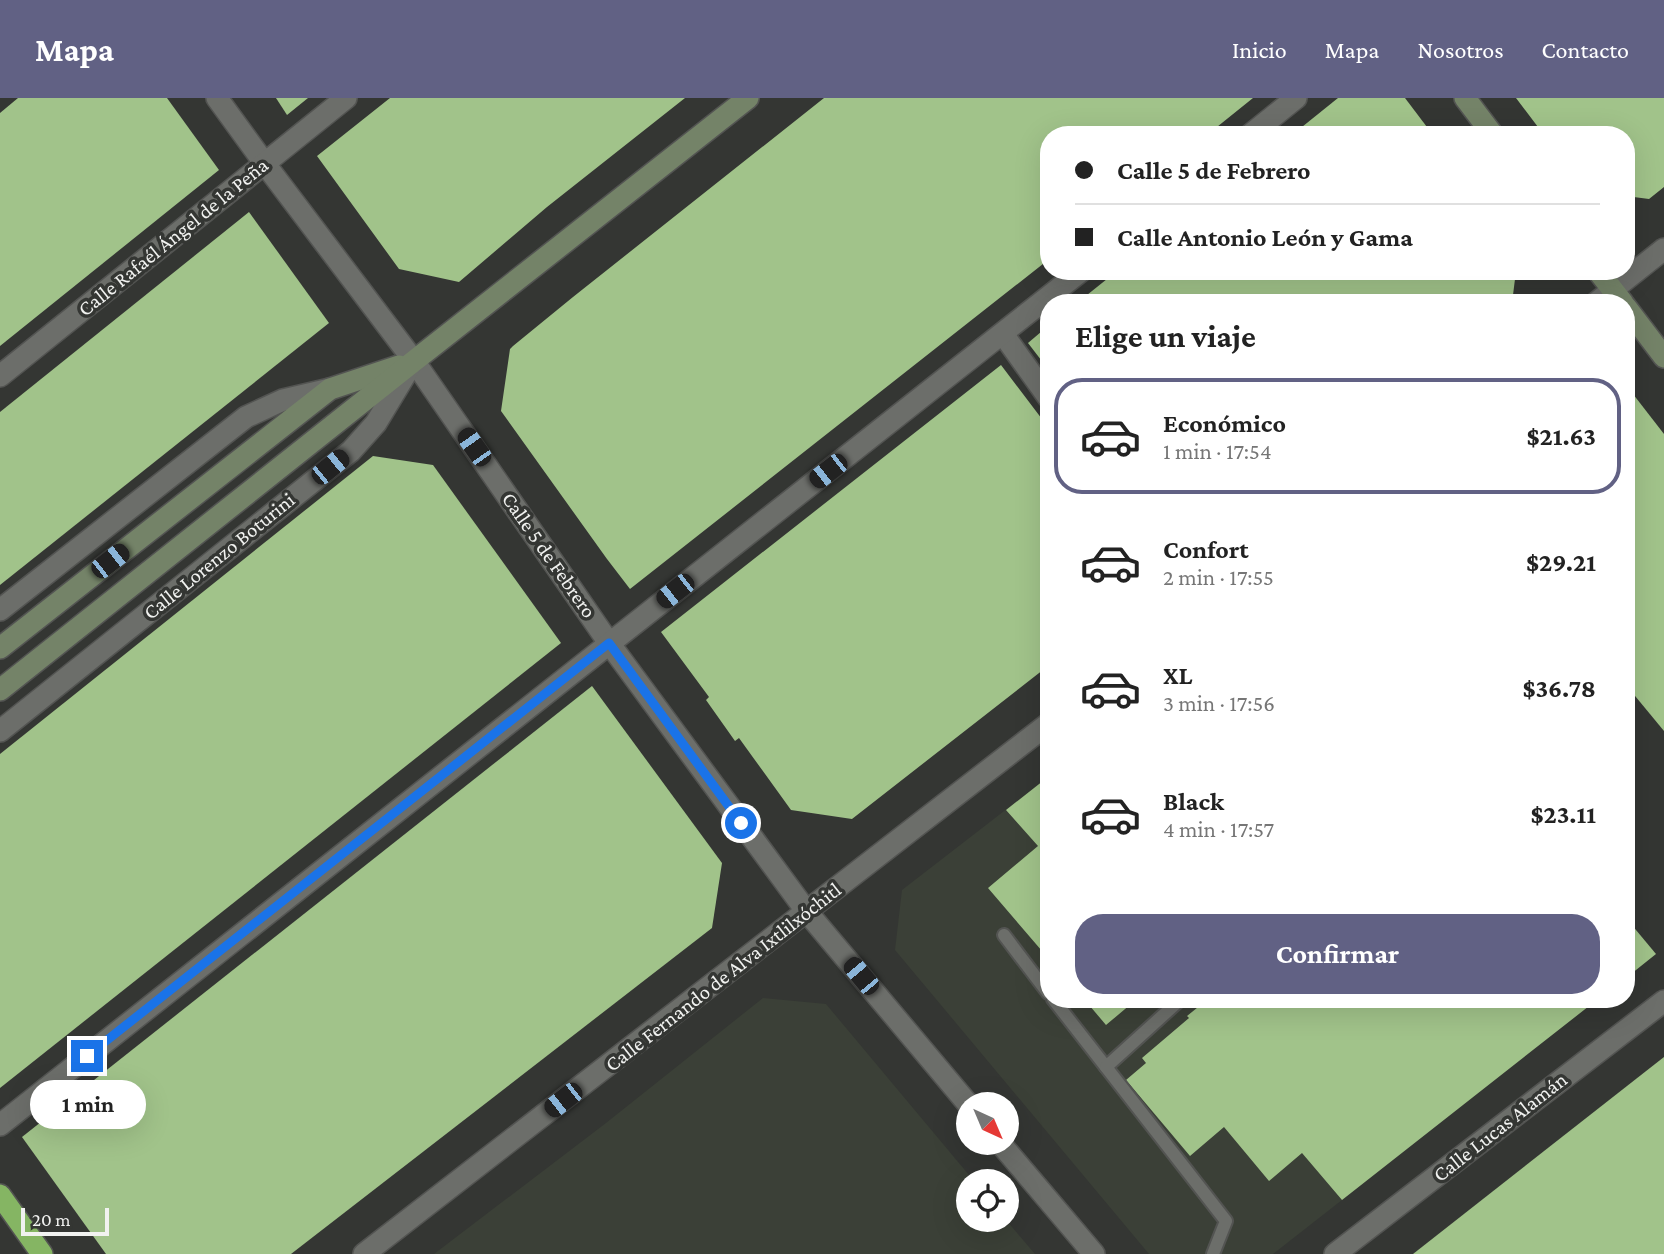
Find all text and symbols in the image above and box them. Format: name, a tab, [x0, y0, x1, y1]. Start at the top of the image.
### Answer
text: Mapa	[35, 31, 114, 68]
text: Inicio	[1232, 36, 1287, 63]
text: Mapa	[1325, 36, 1379, 63]
text: Nosotros	[1417, 36, 1504, 63]
text: Contacto	[1542, 36, 1629, 63]
street label: Calle Rafaél Ángel de la Peña	[73, 153, 273, 321]
text: Calle 5 de Febrero	[1117, 156, 1311, 185]
text: Calle Antonio León y Gama	[1117, 223, 1413, 252]
text: Elige un viaje	[1075, 318, 1256, 354]
icon: car	[1079, 405, 1142, 468]
text: Económico	[1163, 409, 1286, 438]
text: $21.63	[1527, 422, 1596, 451]
car	[454, 424, 495, 470]
text: 1 min · 17:54	[1163, 438, 1272, 464]
car	[308, 446, 353, 488]
car	[805, 450, 852, 492]
street label: Calle Lorenzo Boturini	[139, 487, 300, 624]
street label: Calle 5 de Febrero	[497, 488, 601, 622]
icon: car	[1079, 531, 1142, 594]
text: Confort	[1163, 535, 1249, 564]
car	[87, 540, 134, 582]
text: $29.21	[1526, 548, 1596, 577]
text: 2 min · 17:55	[1163, 564, 1274, 590]
car	[652, 570, 699, 612]
icon: car	[1079, 657, 1142, 720]
text: XL	[1163, 661, 1192, 690]
text: $36.78	[1522, 674, 1596, 703]
text: 3 min · 17:56	[1163, 690, 1275, 716]
icon: car	[1079, 783, 1142, 846]
text: Black	[1163, 787, 1224, 816]
text: $23.11	[1531, 800, 1596, 829]
route start	[725, 807, 757, 839]
text: 4 min · 17:57	[1163, 816, 1274, 842]
street label: Calle Fernando de Alva Ixtlilxóchitl	[600, 877, 846, 1077]
button: Confirmar	[1075, 914, 1600, 994]
car	[840, 953, 883, 999]
route end	[71, 1040, 103, 1072]
street label: Calle Lucas Alamán	[1428, 1067, 1572, 1187]
car	[540, 1079, 587, 1121]
callout: 1 min	[29, 1080, 145, 1130]
text: 1 min	[62, 1091, 114, 1117]
north arrow	[956, 1092, 1018, 1155]
map controls	[956, 1092, 1019, 1232]
button: locate	[956, 1169, 1019, 1232]
scale bar	[21, 1205, 108, 1237]
text: 20 m	[32, 1209, 71, 1230]

